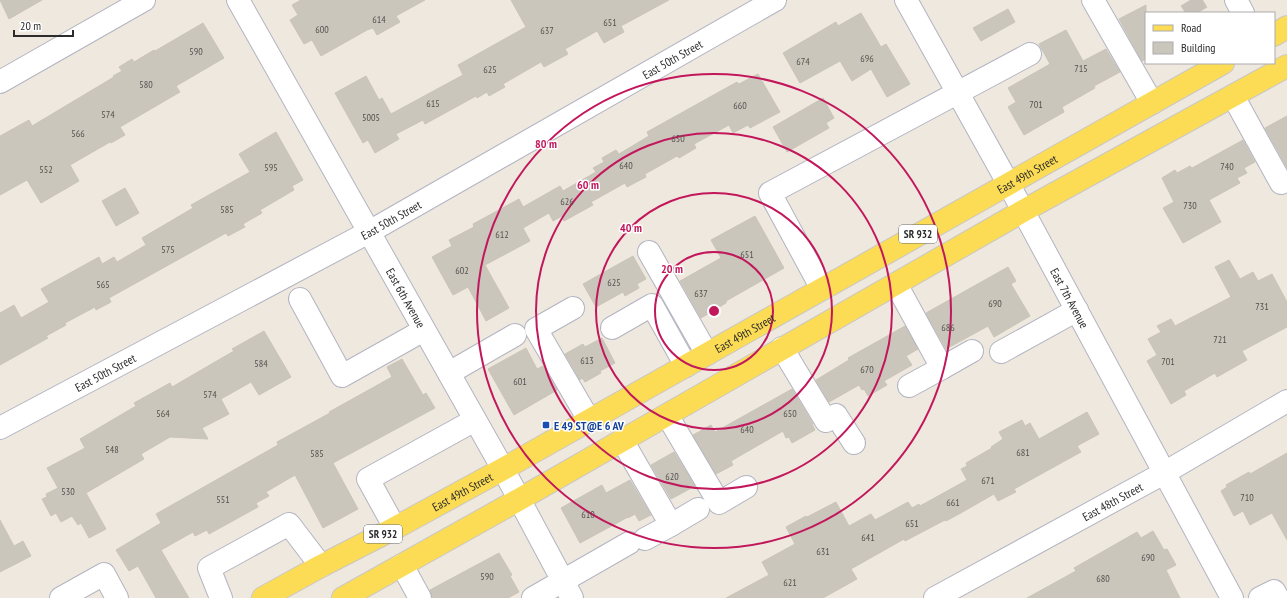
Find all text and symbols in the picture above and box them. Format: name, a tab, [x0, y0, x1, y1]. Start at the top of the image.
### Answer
scale bar	[14, 12, 73, 38]
legend	[1145, 12, 1275, 64]
house number: 614	[372, 13, 386, 26]
house number: 651	[603, 16, 617, 29]
text: 20 m	[20, 18, 41, 33]
text: Road	[1181, 20, 1201, 35]
house number: 600	[315, 23, 329, 36]
house number: 637	[540, 24, 554, 37]
street label: East 50th Street	[639, 35, 705, 82]
text: Building	[1181, 40, 1216, 55]
house number: 590	[189, 45, 203, 58]
house number: 696	[860, 52, 874, 65]
house number: 674	[796, 55, 810, 68]
house number: 715	[1074, 62, 1088, 75]
house number: 625	[483, 63, 497, 76]
house number: 580	[139, 78, 153, 91]
house number: 615	[426, 97, 440, 110]
house number: 701	[1029, 98, 1043, 111]
house number: 660	[733, 99, 747, 112]
house number: 574	[101, 108, 115, 121]
house number: 5005	[362, 111, 380, 124]
house number: 566	[71, 127, 85, 140]
house number: 650	[671, 132, 685, 145]
text: 80 m	[535, 136, 557, 151]
street label: East 49th Street	[994, 150, 1060, 196]
house number: 640	[619, 159, 633, 172]
house number: 740	[1220, 160, 1234, 173]
house number: 595	[264, 161, 278, 174]
house number: 552	[39, 163, 53, 176]
text: 60 m	[577, 177, 599, 192]
house number: 626	[560, 195, 574, 208]
street label: East 50th Street	[358, 196, 424, 242]
house number: 730	[1183, 199, 1197, 212]
house number: 585	[220, 203, 234, 216]
text: 40 m	[620, 220, 642, 235]
road number: SR 932	[899, 225, 937, 243]
house number: 612	[495, 228, 509, 241]
house number: 575	[161, 243, 175, 256]
house number: 651	[740, 248, 754, 261]
text: 20 m	[661, 261, 683, 276]
house number: 602	[455, 264, 469, 277]
street label: East 6th Avenue	[383, 265, 429, 330]
street label: East 7th Avenue	[1048, 265, 1092, 331]
house number: 625	[607, 276, 621, 289]
house number: 565	[96, 278, 110, 291]
house number: 637	[694, 287, 708, 300]
house number: 690	[988, 297, 1002, 310]
house number: 731	[1255, 300, 1269, 313]
centre of rings	[707, 304, 721, 318]
street label: East 49th Street	[712, 309, 778, 356]
house number: 686	[941, 321, 955, 334]
house number: 721	[1213, 333, 1227, 346]
street label: East 50th Street	[72, 350, 139, 394]
house number: 613	[580, 354, 594, 367]
house number: 701	[1161, 355, 1175, 368]
house number: 584	[254, 357, 268, 370]
house number: 670	[860, 363, 874, 376]
house number: 601	[513, 375, 527, 388]
house number: 574	[203, 388, 217, 401]
house number: 564	[156, 407, 170, 420]
house number: 650	[783, 407, 797, 420]
place label: E 49 ST@E 6 AV	[554, 418, 625, 433]
marker: E 49 ST@E 6 AV	[541, 420, 551, 430]
house number: 640	[740, 423, 754, 436]
house number: 548	[105, 443, 119, 456]
house number: 681	[1016, 446, 1030, 459]
house number: 585	[310, 447, 324, 460]
street label: East 49th Street	[429, 468, 496, 514]
house number: 620	[665, 470, 679, 483]
house number: 671	[981, 474, 995, 487]
street label: East 48th Street	[1079, 478, 1146, 524]
house number: 530	[61, 485, 75, 498]
house number: 710	[1240, 491, 1254, 504]
house number: 551	[216, 493, 230, 506]
house number: 661	[946, 496, 960, 509]
house number: 610	[581, 508, 595, 521]
house number: 651	[905, 517, 919, 530]
road number: SR 932	[364, 525, 402, 543]
house number: 641	[861, 531, 875, 544]
house number: 631	[816, 545, 830, 558]
house number: 690	[1141, 551, 1155, 564]
house number: 590	[480, 570, 494, 583]
house number: 680	[1096, 572, 1110, 585]
house number: 621	[783, 576, 797, 589]

